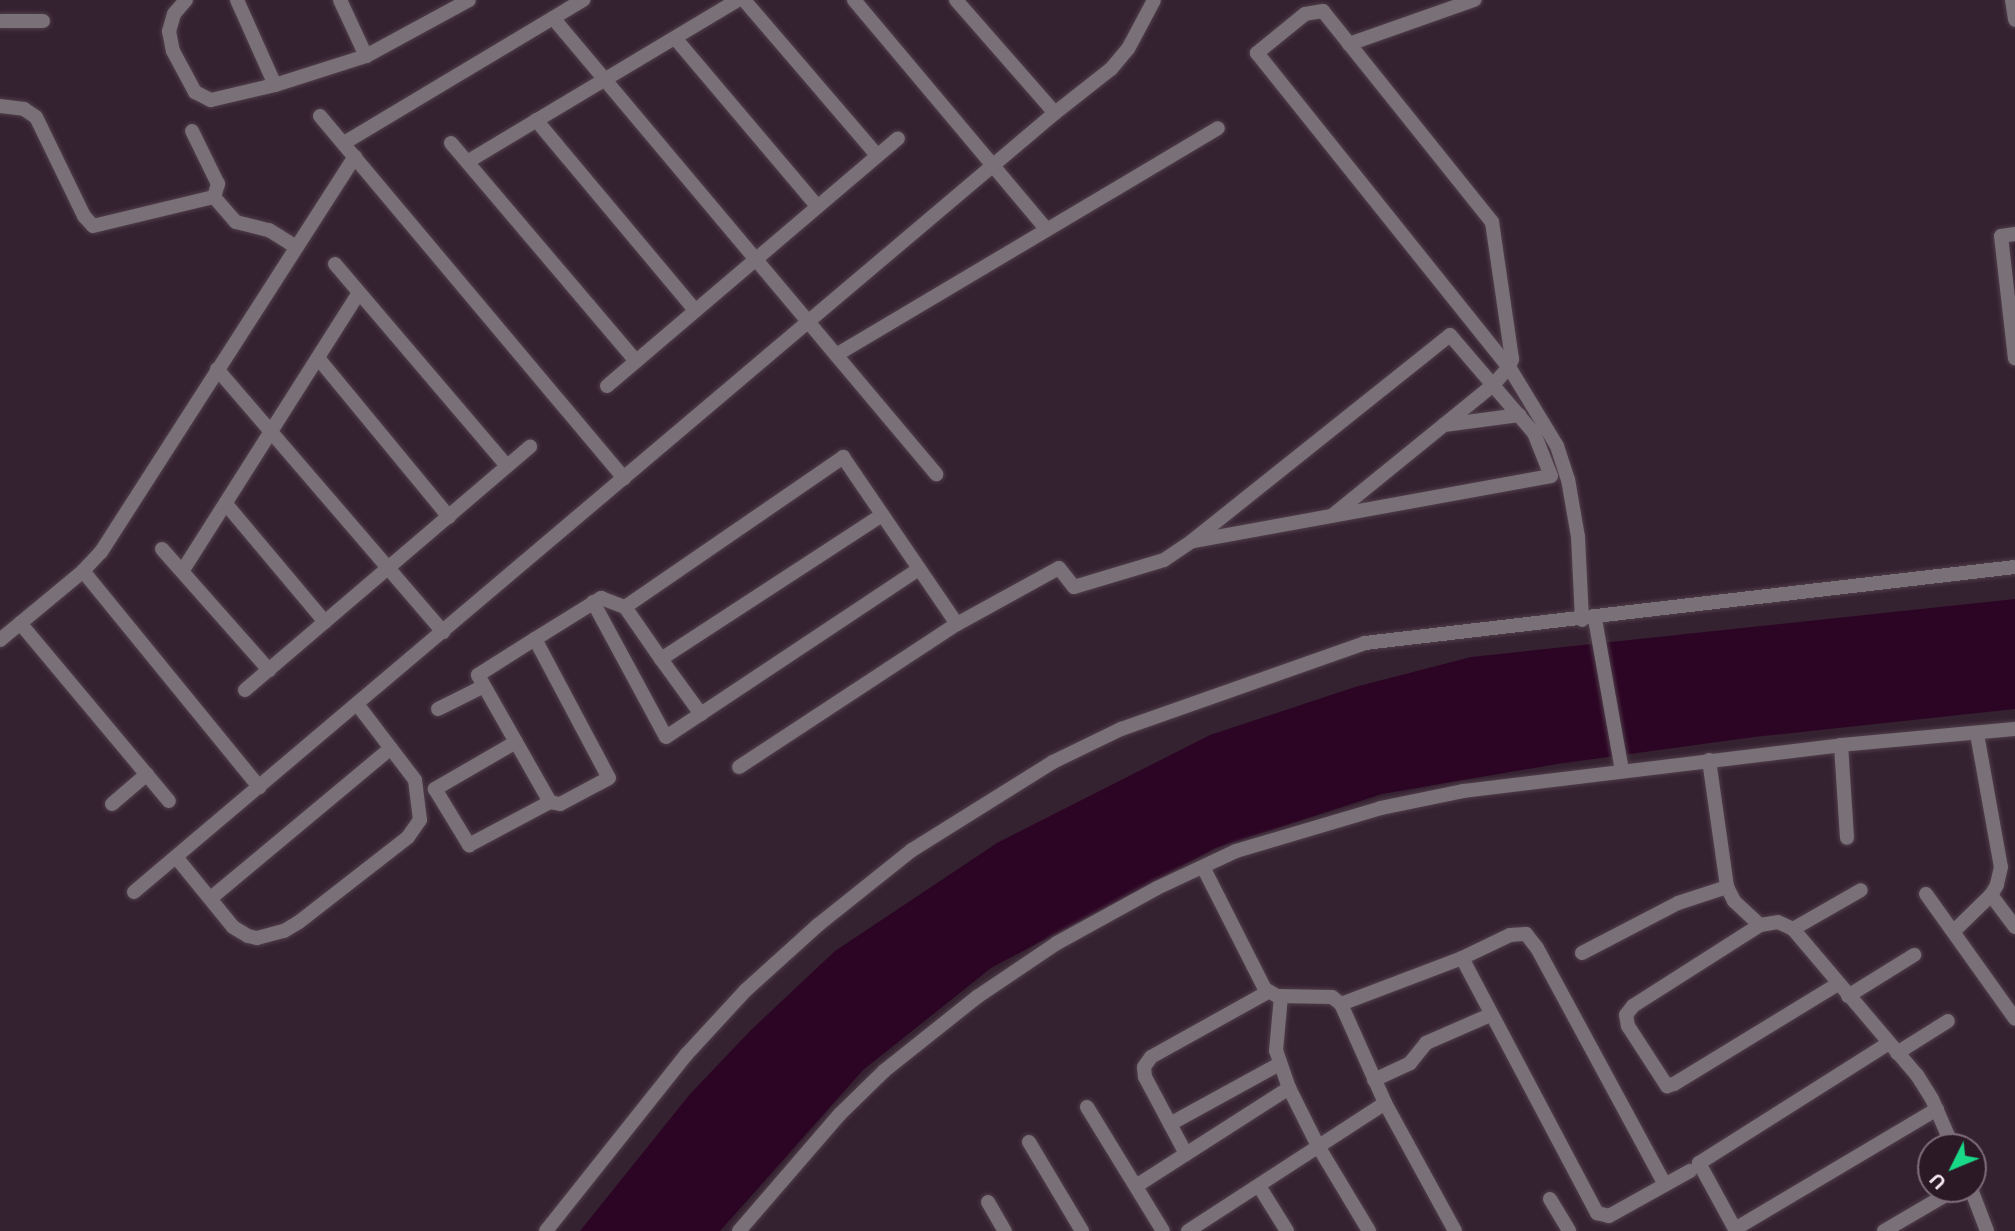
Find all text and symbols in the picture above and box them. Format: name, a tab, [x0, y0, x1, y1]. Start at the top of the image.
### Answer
north arrow	[1917, 1133, 1987, 1203]
text: U	[1925, 1169, 1950, 1193]

